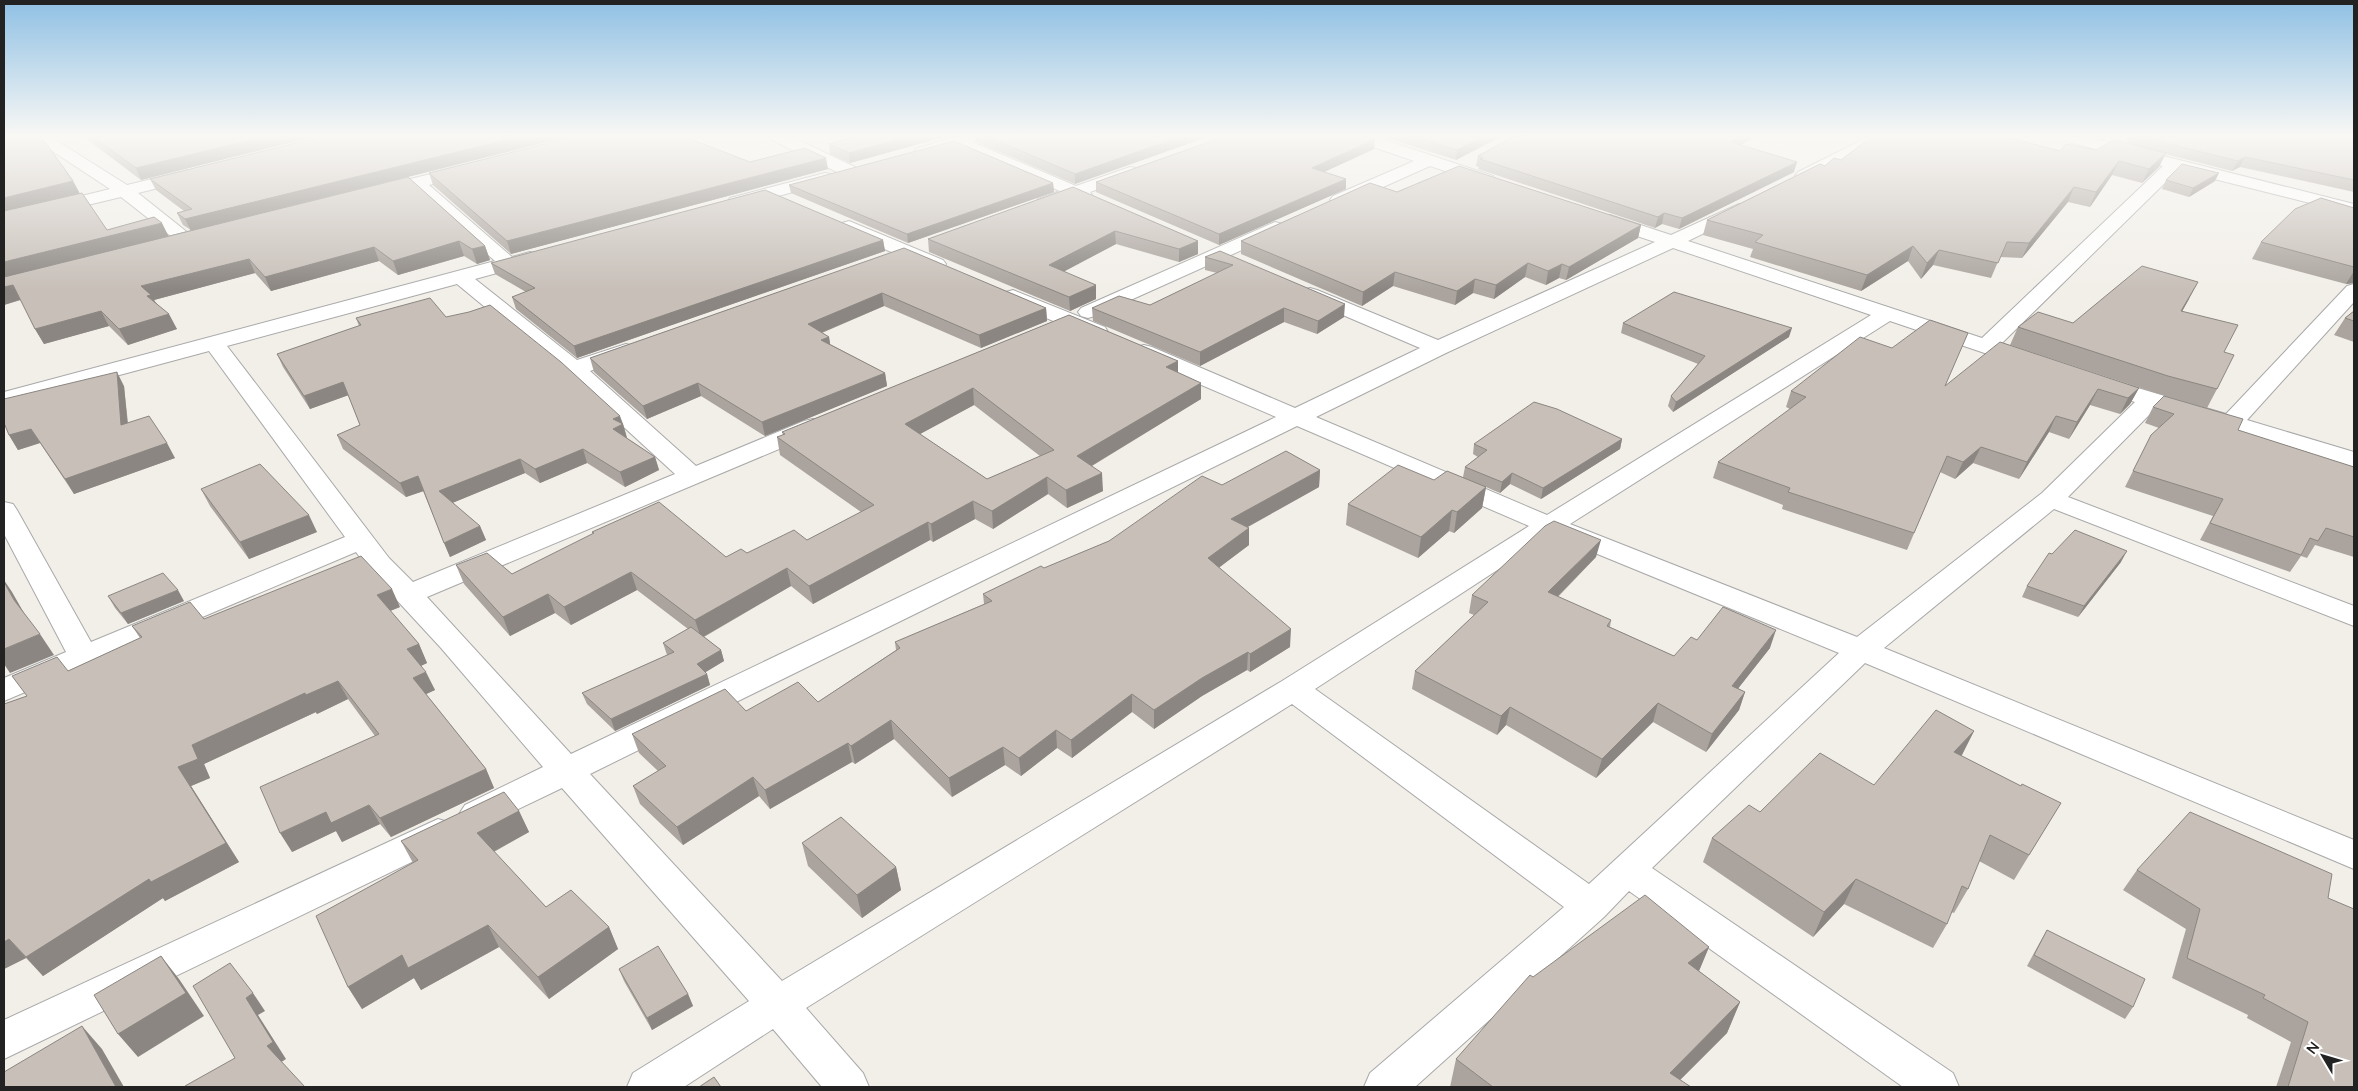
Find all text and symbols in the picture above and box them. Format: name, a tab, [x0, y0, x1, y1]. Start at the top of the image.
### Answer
north arrow	[2298, 1031, 2348, 1081]
text: N	[2302, 1038, 2322, 1057]

